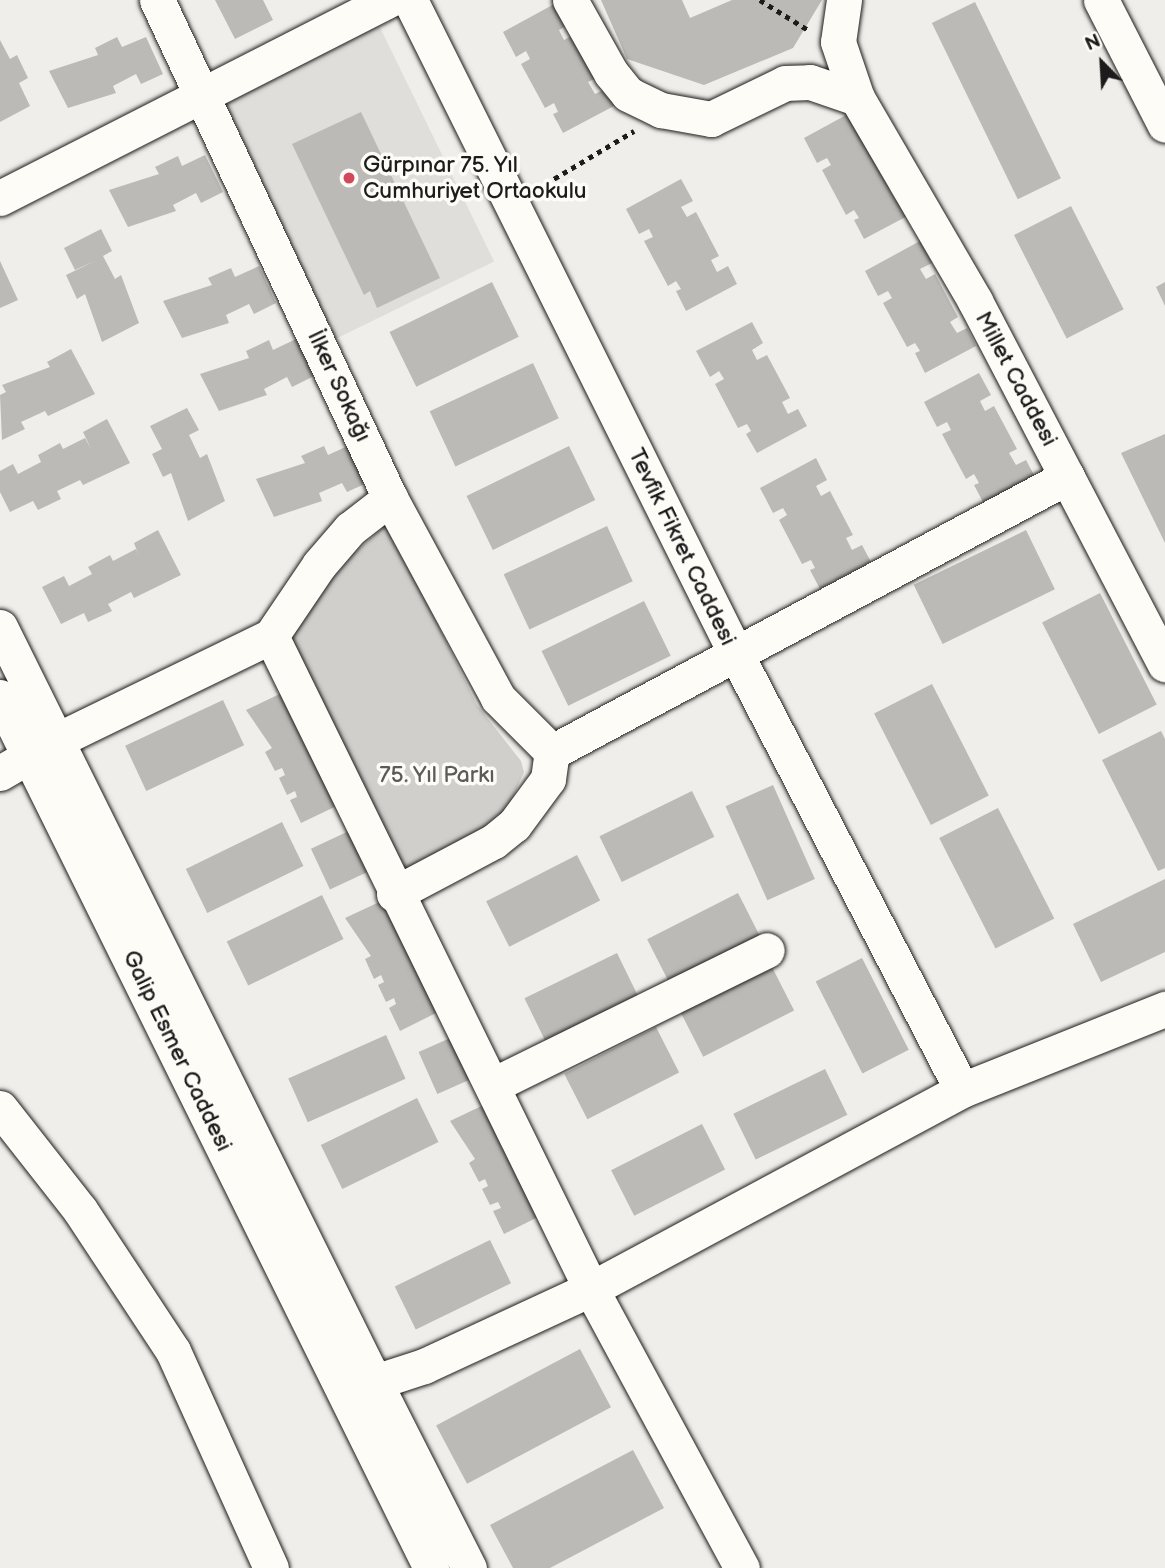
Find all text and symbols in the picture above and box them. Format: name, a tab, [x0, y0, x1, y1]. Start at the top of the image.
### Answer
north arrow	[1067, 28, 1137, 98]
text: N	[1082, 30, 1104, 57]
place label: Gürpınar 75. Yıl Cumhuriyet Ortaokulu	[363, 151, 587, 205]
marker: Gürpınar 75. Yıl Cumhuriyet Ortaokulu	[341, 170, 357, 186]
street label: Millet Caddesi	[969, 307, 1063, 451]
street label: İlker Sokağı	[301, 326, 377, 446]
street label: Tevfik Fikret Caddesi	[622, 444, 742, 650]
park label: 75. Yıl Parkı	[379, 761, 495, 789]
street label: Galip Esmer Caddesi	[116, 946, 238, 1156]

